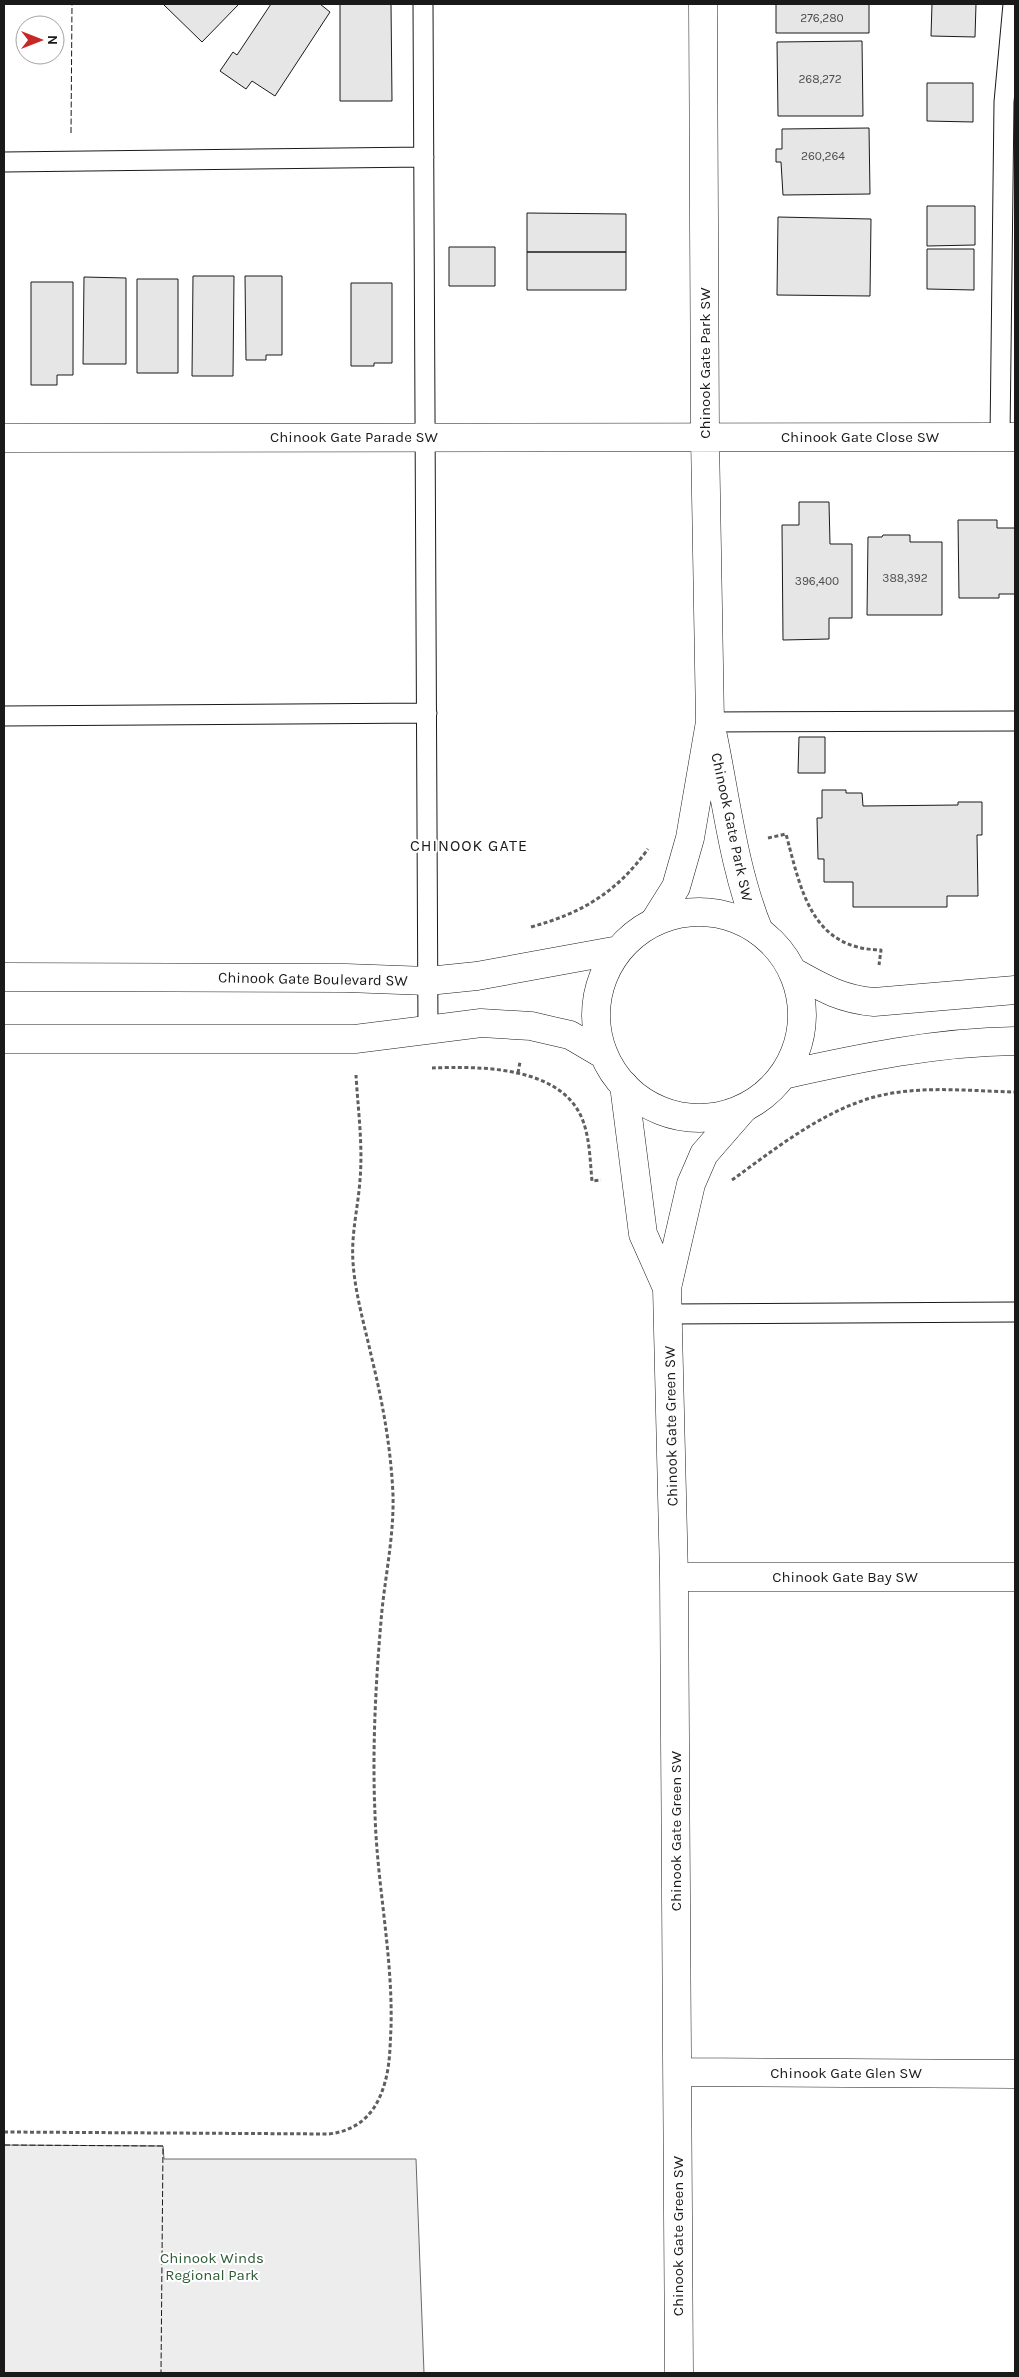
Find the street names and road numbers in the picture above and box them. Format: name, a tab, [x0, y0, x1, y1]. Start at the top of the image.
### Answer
street label: Chinook Gate Park SW	[696, 287, 714, 439]
street label: Chinook Gate Parade SW	[270, 428, 439, 446]
street label: Chinook Gate Close SW	[781, 428, 940, 446]
street label: Chinook Gate Park SW	[707, 751, 757, 904]
street label: Chinook Gate Boulevard SW	[218, 968, 409, 990]
street label: Chinook Gate Green SW	[661, 1345, 681, 1506]
street label: Chinook Gate Bay SW	[772, 1568, 918, 1586]
street label: Chinook Gate Green SW	[667, 1750, 685, 1911]
street label: Chinook Gate Glen SW	[770, 2064, 922, 2082]
street label: Chinook Gate Green SW	[669, 2155, 687, 2316]

